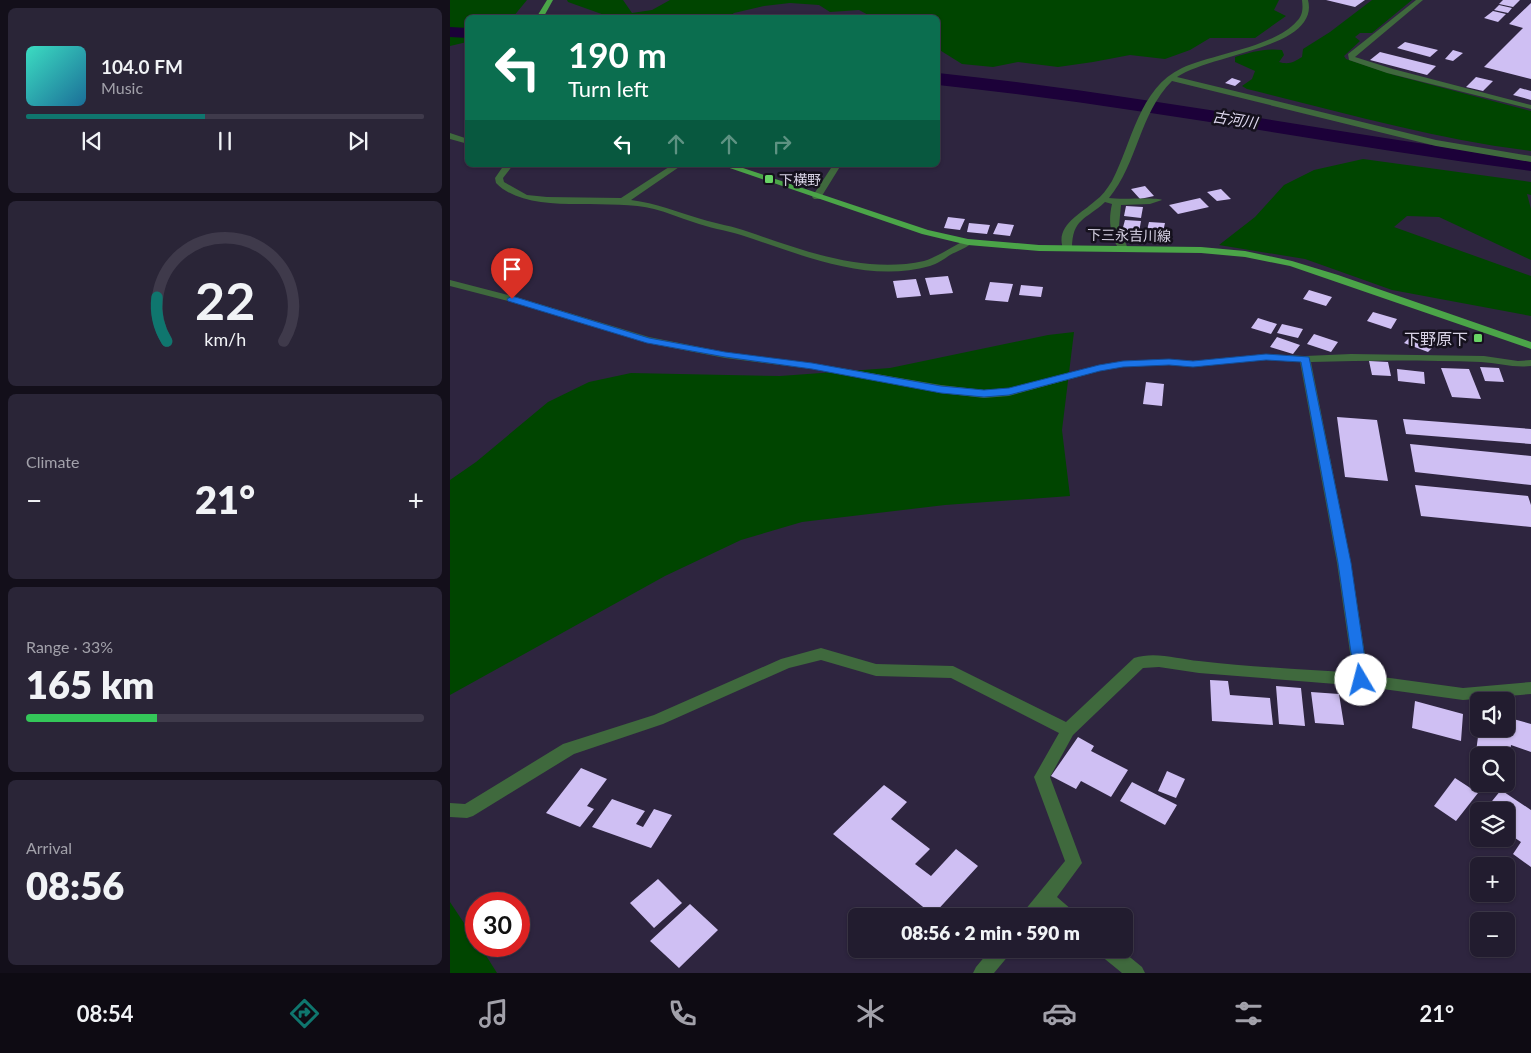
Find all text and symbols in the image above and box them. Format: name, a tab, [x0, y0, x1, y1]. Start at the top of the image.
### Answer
text: 190 m	[568, 33, 667, 75]
icon: left	[485, 35, 550, 100]
text: 104.0 FM	[101, 55, 183, 78]
text: Turn left	[568, 75, 649, 102]
text: Music	[101, 78, 143, 97]
water label: 古河川	[1211, 107, 1261, 132]
icon: previous	[78, 127, 106, 155]
icon: pause	[211, 127, 239, 155]
icon: next	[344, 127, 372, 155]
icon: left	[609, 130, 637, 158]
icon: ahead	[662, 130, 690, 158]
icon: ahead	[715, 130, 743, 158]
icon: right	[768, 130, 796, 158]
place label: 下横野	[779, 171, 821, 188]
marker: 下横野	[763, 173, 775, 185]
street label: 下三永吉川線	[1087, 226, 1171, 244]
pin	[491, 248, 533, 299]
icon: arrive	[498, 255, 526, 283]
text: 22	[195, 269, 255, 331]
text: km/h	[204, 328, 246, 350]
place label: 下野原下	[1404, 329, 1468, 348]
marker: 下野原下	[1472, 332, 1484, 344]
text: Climate	[26, 452, 79, 471]
text: 21°	[195, 476, 255, 522]
text: −	[26, 483, 42, 517]
text: +	[408, 483, 424, 517]
text: Range · 33%	[26, 637, 113, 656]
position arrow	[1334, 653, 1386, 705]
text: 165 km	[26, 661, 154, 707]
map controls	[1470, 692, 1515, 957]
button: sound	[1470, 692, 1515, 737]
button: search	[1470, 747, 1515, 792]
button: layers	[1470, 802, 1515, 847]
text: Arrival	[26, 838, 72, 857]
button: +	[1470, 857, 1515, 902]
text: 08:56	[26, 862, 124, 908]
speed limit sign: 30	[465, 892, 530, 957]
button: −	[1470, 912, 1515, 957]
text: 08:56 · 2 min · 590 m	[901, 921, 1080, 944]
icon: directions	[287, 996, 322, 1031]
icon: music	[476, 996, 511, 1031]
icon: phone	[665, 996, 700, 1031]
icon: climate	[853, 996, 888, 1031]
icon: car	[1042, 996, 1077, 1031]
icon: filters	[1231, 996, 1266, 1031]
text: 08:54	[77, 1000, 134, 1027]
text: 21°	[1419, 1000, 1454, 1027]

